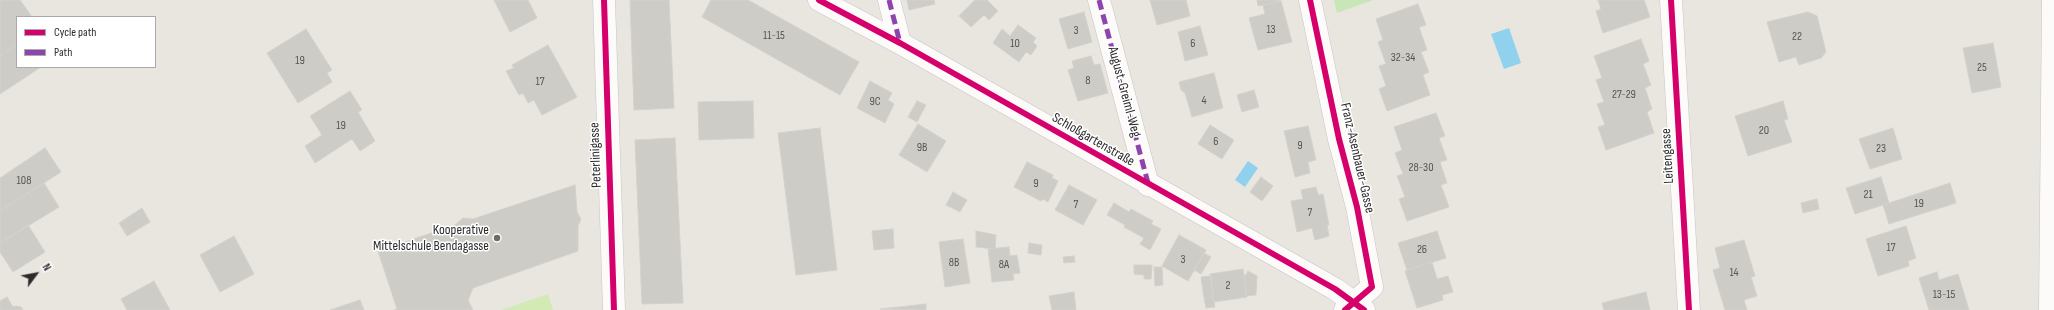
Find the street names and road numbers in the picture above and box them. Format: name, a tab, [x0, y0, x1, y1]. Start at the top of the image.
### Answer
street label: August-Greiml-Weg	[1104, 45, 1144, 139]
street label: Franz-Asenbauer-Gasse	[1336, 101, 1378, 215]
street label: Schloßgartenstraße	[1049, 110, 1137, 170]
street label: Peterlinigasse	[586, 122, 606, 188]
street label: Leitengasse	[1658, 128, 1678, 184]

